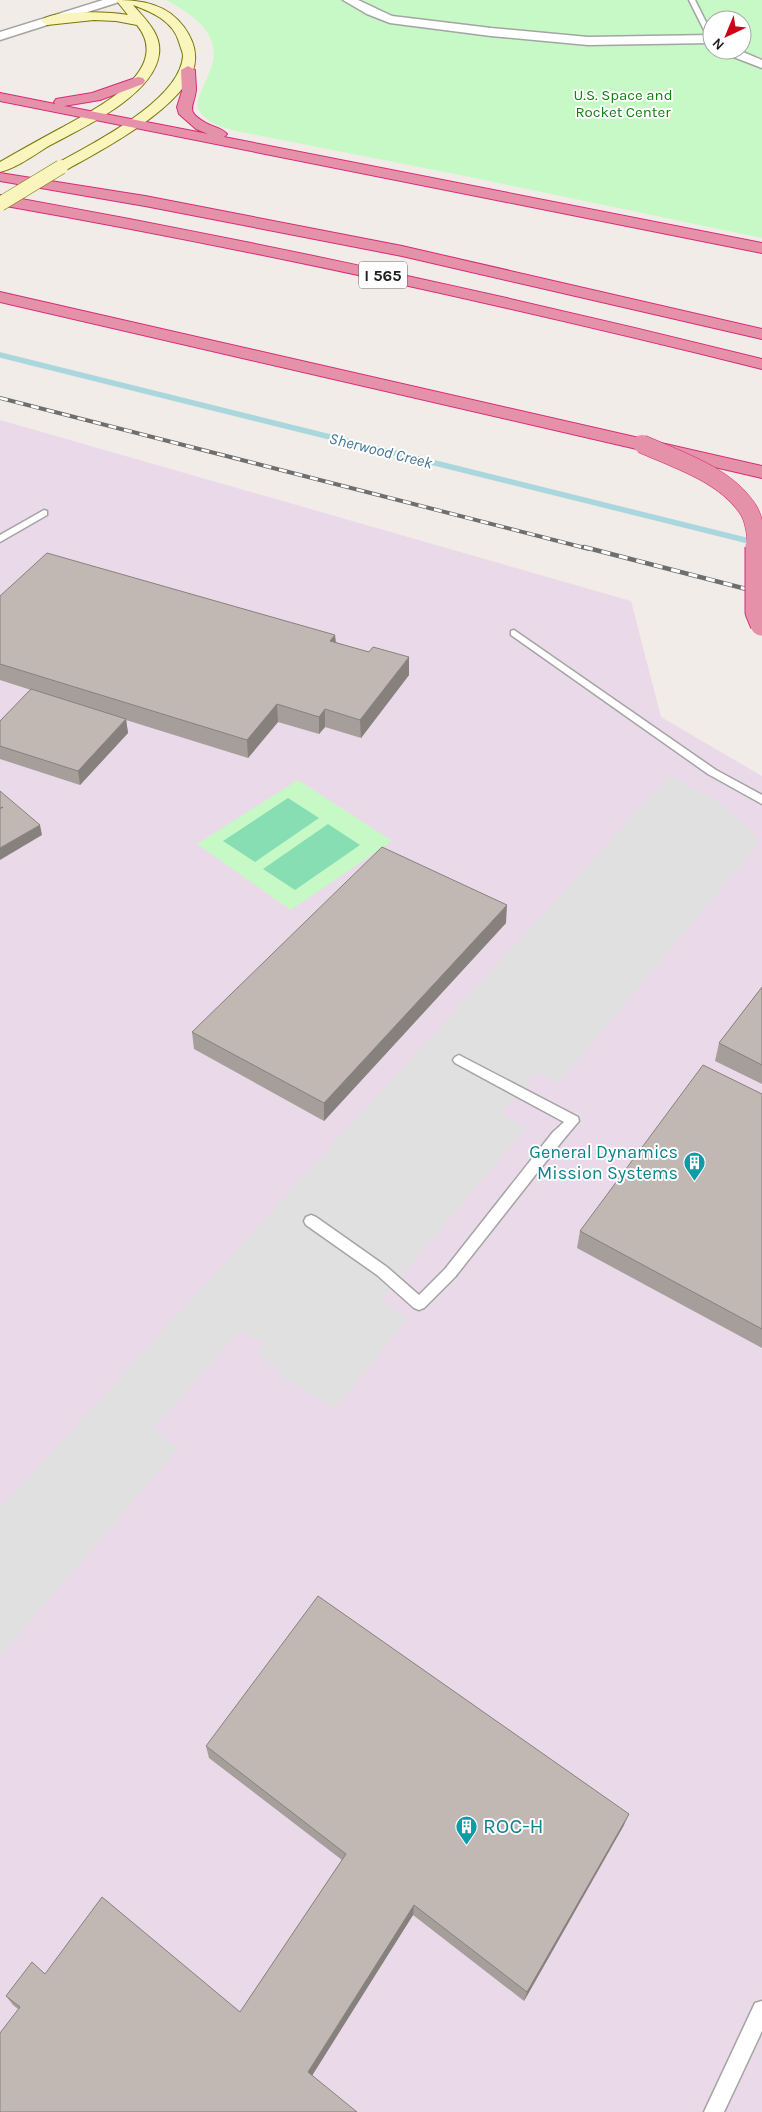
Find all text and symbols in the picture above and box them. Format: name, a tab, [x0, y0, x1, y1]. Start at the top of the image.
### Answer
north arrow	[702, 10, 752, 60]
text: N	[709, 34, 728, 54]
park label: U.S. Space and Rocket Center	[573, 86, 673, 121]
road number: I 565	[359, 262, 407, 288]
water label: Sherwood Creek	[327, 428, 435, 473]
place label: General Dynamics Mission Systems	[529, 1141, 678, 1184]
building icon: General Dynamics Mission Systems	[682, 1150, 706, 1181]
building icon: ROC-H	[455, 1814, 479, 1845]
place label: ROC-H	[483, 1814, 544, 1838]

